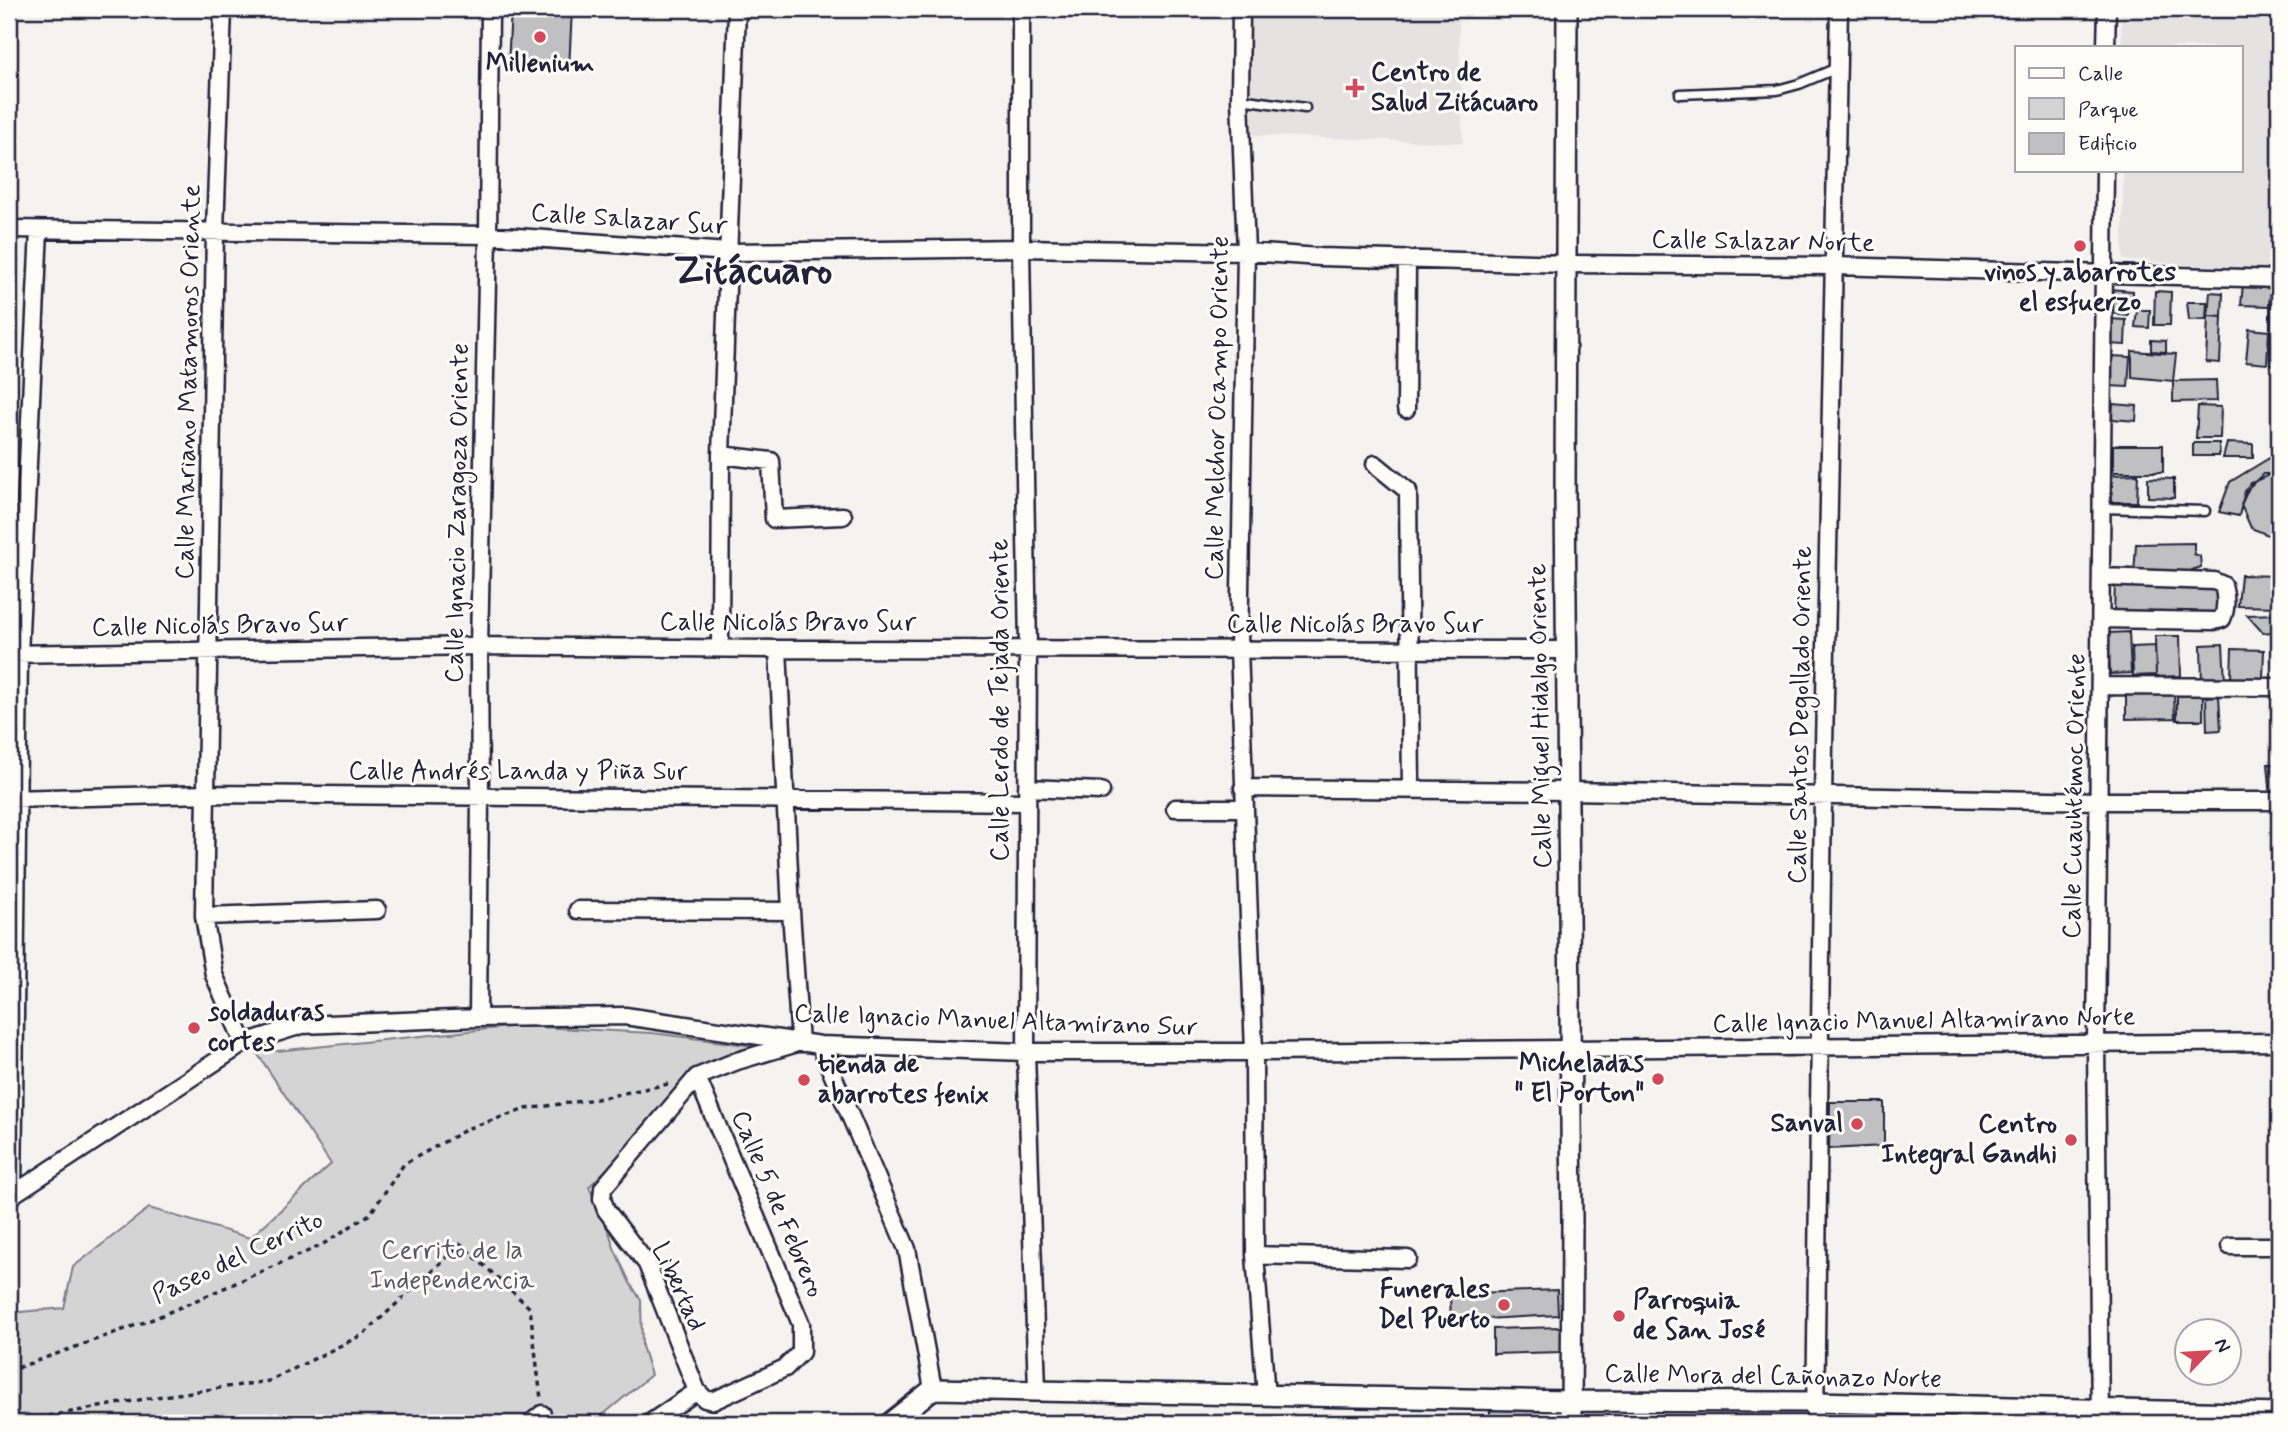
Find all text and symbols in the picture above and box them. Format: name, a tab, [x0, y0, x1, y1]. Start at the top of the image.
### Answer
marker: Millenium	[532, 29, 548, 45]
legend	[2015, 46, 2242, 172]
place label: Millenium	[486, 47, 594, 81]
place label: Centro de Salud Zitácuaro	[1371, 56, 1538, 120]
text: Calle	[2078, 60, 2123, 88]
marker: Centro de Salud Zitácuaro	[1345, 78, 1365, 98]
text: Parque	[2078, 96, 2139, 124]
text: Edificio	[2078, 130, 2137, 158]
street label: Calle Mariano Matamoros Oriente	[169, 184, 209, 580]
street label: Calle Salazar Sur	[530, 196, 729, 244]
street label: Calle Salazar Norte	[1651, 223, 1875, 261]
street label: Calle Melchor Ocampo Oriente	[1198, 235, 1238, 581]
marker: vinos y abarrotes el esfuerzo	[2072, 238, 2088, 254]
district label: Zitácuaro	[674, 246, 833, 298]
place label: vinos y abarrotes el esfuerzo	[1984, 256, 2177, 320]
street label: Calle Ignacio Zaragoza Oriente	[438, 343, 480, 683]
street label: Calle Lerdo de Tejada Oriente	[984, 538, 1018, 862]
street label: Calle Santos Degollado Oriente	[1781, 545, 1823, 885]
street label: Calle Miguel Hidalgo Oriente	[1521, 563, 1564, 869]
street label: Calle Nicolás Bravo Sur	[660, 606, 917, 640]
street label: Calle Nicolás Bravo Sur	[91, 607, 350, 645]
street label: Calle Nicolás Bravo Sur	[1227, 608, 1484, 642]
street label: Calle Cuauhtémoc Oriente	[2056, 653, 2094, 939]
street label: Calle Andrés Landa y Piña Sur	[348, 755, 688, 789]
place label: soldaduras cortes	[207, 996, 325, 1060]
street label: Calle Ignacio Manuel Altamirano Sur	[793, 997, 1199, 1045]
street label: Calle Ignacio Manuel Altamirano Norte	[1712, 1000, 2136, 1042]
marker: soldaduras cortes	[186, 1020, 202, 1036]
place label: Micheladas " El Porton"	[1515, 1047, 1644, 1111]
place label: tienda de abarrotes fenix	[818, 1048, 989, 1112]
marker: Micheladas " El Porton"	[1650, 1071, 1666, 1087]
marker: tienda de abarrotes fenix	[796, 1072, 812, 1088]
street label: Calle 5 de Febrero	[722, 1105, 832, 1303]
place label: Sanval	[1771, 1107, 1843, 1141]
place label: Centro Integral Gandhi	[1881, 1108, 2057, 1175]
marker: Sanval	[1849, 1116, 1865, 1132]
marker: Centro Integral Gandhi	[2063, 1132, 2079, 1148]
street label: Paseo del Cerrito	[147, 1203, 329, 1313]
park label: Cerrito de la Independencia	[370, 1234, 535, 1298]
street label: Libertad	[643, 1237, 713, 1337]
place label: Funerales Del Puerto	[1378, 1273, 1490, 1337]
place label: Parroquia de San José	[1633, 1284, 1765, 1348]
marker: Funerales Del Puerto	[1496, 1297, 1512, 1313]
marker: Parroquia de San José	[1611, 1308, 1627, 1324]
north arrow	[2172, 1316, 2242, 1386]
text: N	[2208, 1334, 2236, 1356]
street label: Calle Mora del Cañonazo Norte	[1604, 1357, 1942, 1397]

